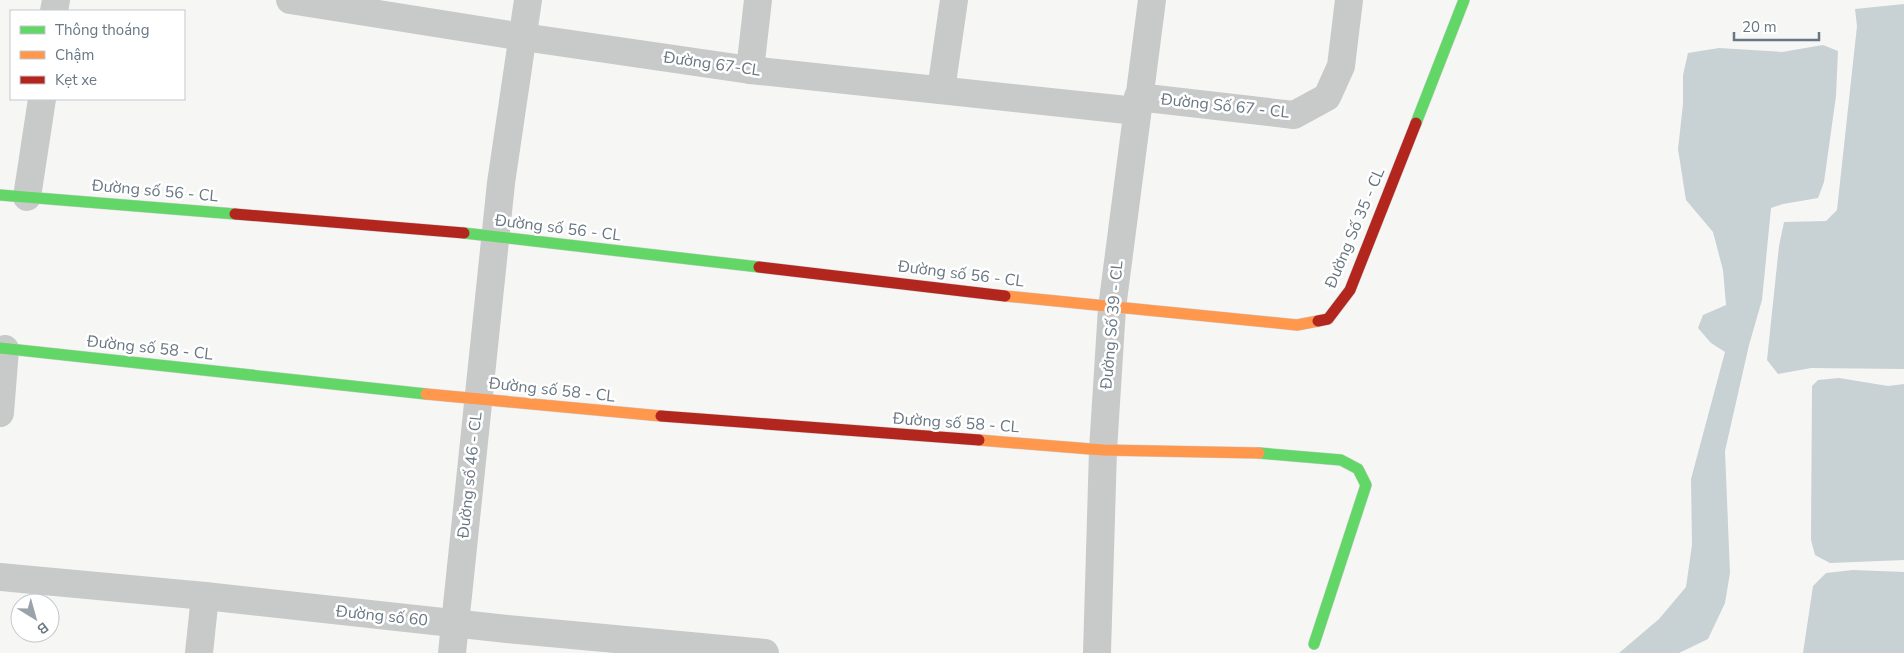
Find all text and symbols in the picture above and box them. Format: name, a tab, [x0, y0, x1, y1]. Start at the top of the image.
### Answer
legend	[10, 10, 185, 100]
scale bar	[1734, 10, 1819, 42]
text: 20 m	[1742, 17, 1777, 37]
text: Thông thoáng	[55, 20, 149, 40]
text: Chậm	[55, 45, 94, 65]
street label: Đường 67-CL	[661, 46, 762, 82]
text: Kẹt xe	[55, 70, 97, 90]
street label: Đường Số 67 - CL	[1159, 88, 1291, 124]
street label: Đường Số 35 - CL	[1319, 164, 1390, 293]
street label: Đường số 56 - CL	[90, 174, 219, 208]
street label: Đường số 56 - CL	[493, 209, 623, 247]
street label: Đường số 56 - CL	[896, 255, 1026, 293]
street label: Đường Số 39 - CL	[1095, 260, 1129, 391]
street label: Đường số 58 - CL	[85, 330, 214, 366]
street label: Đường số 58 - CL	[487, 372, 616, 408]
street label: Đường số 58 - CL	[891, 408, 1020, 438]
street label: Đường số 46 - CL	[452, 411, 488, 540]
north arrow	[10, 593, 60, 643]
street label: Đường số 60	[334, 600, 429, 632]
text: B	[33, 617, 52, 638]

